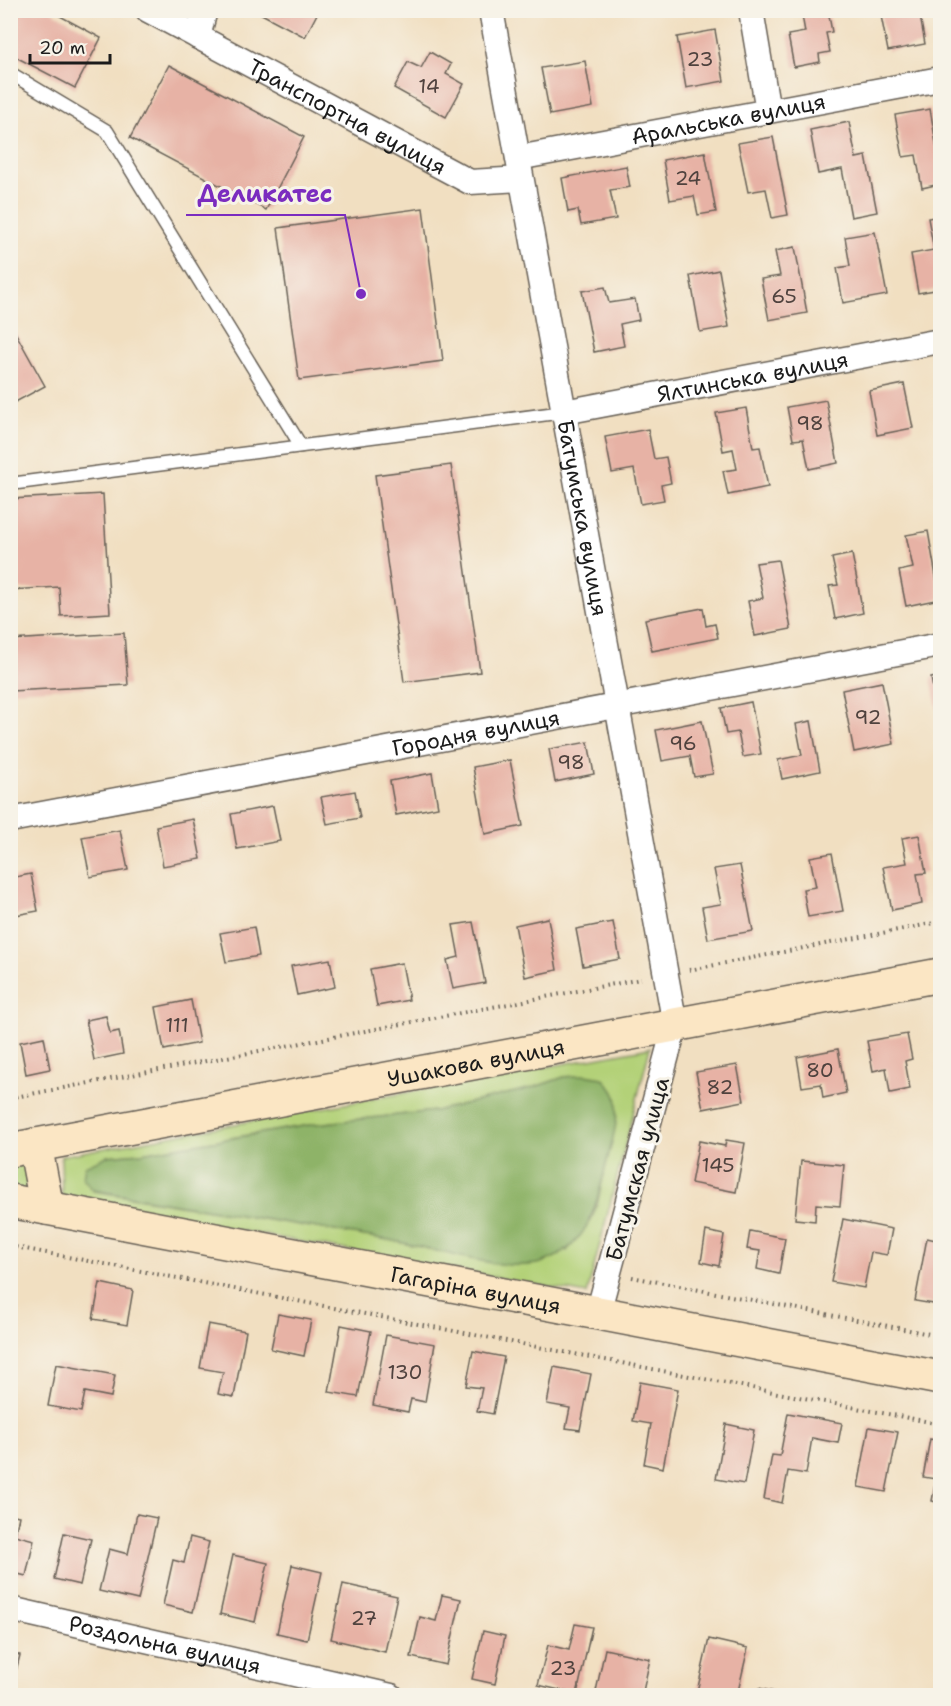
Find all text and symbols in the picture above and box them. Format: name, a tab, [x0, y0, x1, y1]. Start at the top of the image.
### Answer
scale bar	[30, 27, 110, 65]
text: 20 m	[39, 36, 85, 60]
house number: 23	[687, 46, 713, 72]
street label: Транспортна вулиця	[243, 52, 451, 182]
house number: 14	[418, 73, 440, 99]
street label: Аральська вулиця	[629, 87, 828, 151]
house number: 24	[675, 165, 701, 191]
callout: Деликатес	[186, 173, 345, 215]
text: Деликатес	[197, 178, 333, 210]
house number: 65	[771, 283, 797, 309]
street label: Ялтинська вулиця	[655, 345, 851, 409]
house number: 98	[796, 410, 824, 436]
street label: Батумська вулиця	[551, 417, 615, 618]
street label: Городня вулиця	[390, 703, 562, 763]
house number: 92	[855, 704, 882, 730]
house number: 96	[669, 730, 697, 756]
house number: 98	[557, 749, 585, 775]
house number: 111	[165, 1012, 189, 1038]
street label: Ушакова вулиця	[385, 1032, 567, 1094]
house number: 80	[806, 1057, 834, 1083]
street label: Батумская улица	[599, 1074, 676, 1264]
house number: 82	[707, 1074, 733, 1100]
house number: 145	[701, 1152, 735, 1178]
street label: Гагаріна вулиця	[388, 1260, 563, 1321]
house number: 130	[387, 1359, 423, 1385]
house number: 27	[351, 1605, 377, 1631]
street label: Роздольна вулиця	[66, 1609, 264, 1681]
house number: 23	[550, 1655, 576, 1681]

